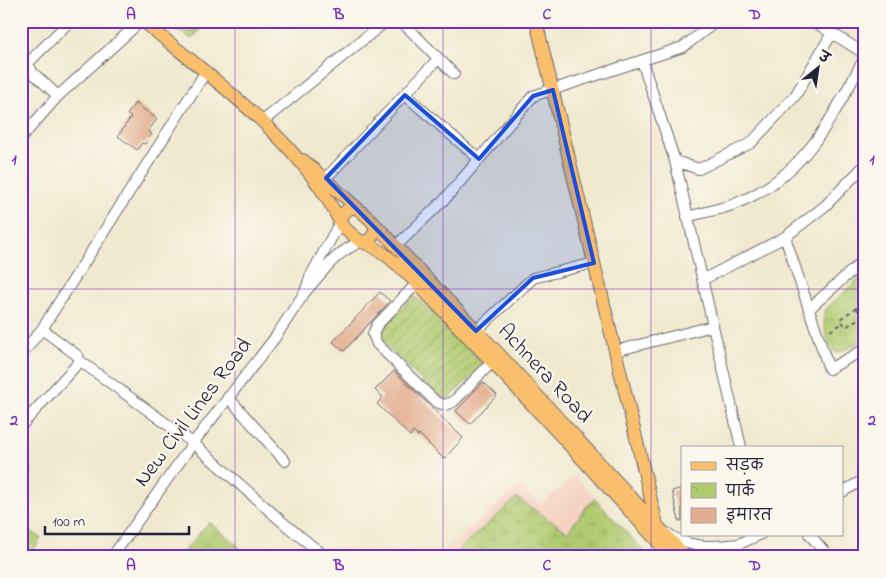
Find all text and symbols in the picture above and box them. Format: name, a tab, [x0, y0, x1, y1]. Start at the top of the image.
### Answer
text: A	[126, 3, 136, 27]
text: B	[333, 3, 345, 27]
text: C	[543, 3, 552, 27]
text: D	[748, 3, 761, 27]
north arrow	[794, 42, 844, 92]
text: उ	[813, 46, 834, 70]
text: 1	[11, 148, 17, 172]
text: 1	[869, 148, 875, 172]
street label: Achnera Road	[489, 317, 599, 431]
street label: New Civil Lines Road	[127, 332, 261, 494]
text: 2	[9, 409, 18, 433]
text: 2	[867, 409, 876, 433]
legend	[681, 446, 844, 536]
text: सड़क	[725, 455, 764, 477]
text: पार्क	[725, 479, 756, 503]
scale bar	[45, 503, 189, 535]
text: इमारत	[726, 505, 773, 527]
text: 100 m	[52, 511, 85, 533]
text: A	[126, 554, 136, 578]
text: B	[333, 554, 345, 578]
text: C	[543, 554, 552, 578]
text: D	[748, 554, 761, 578]

